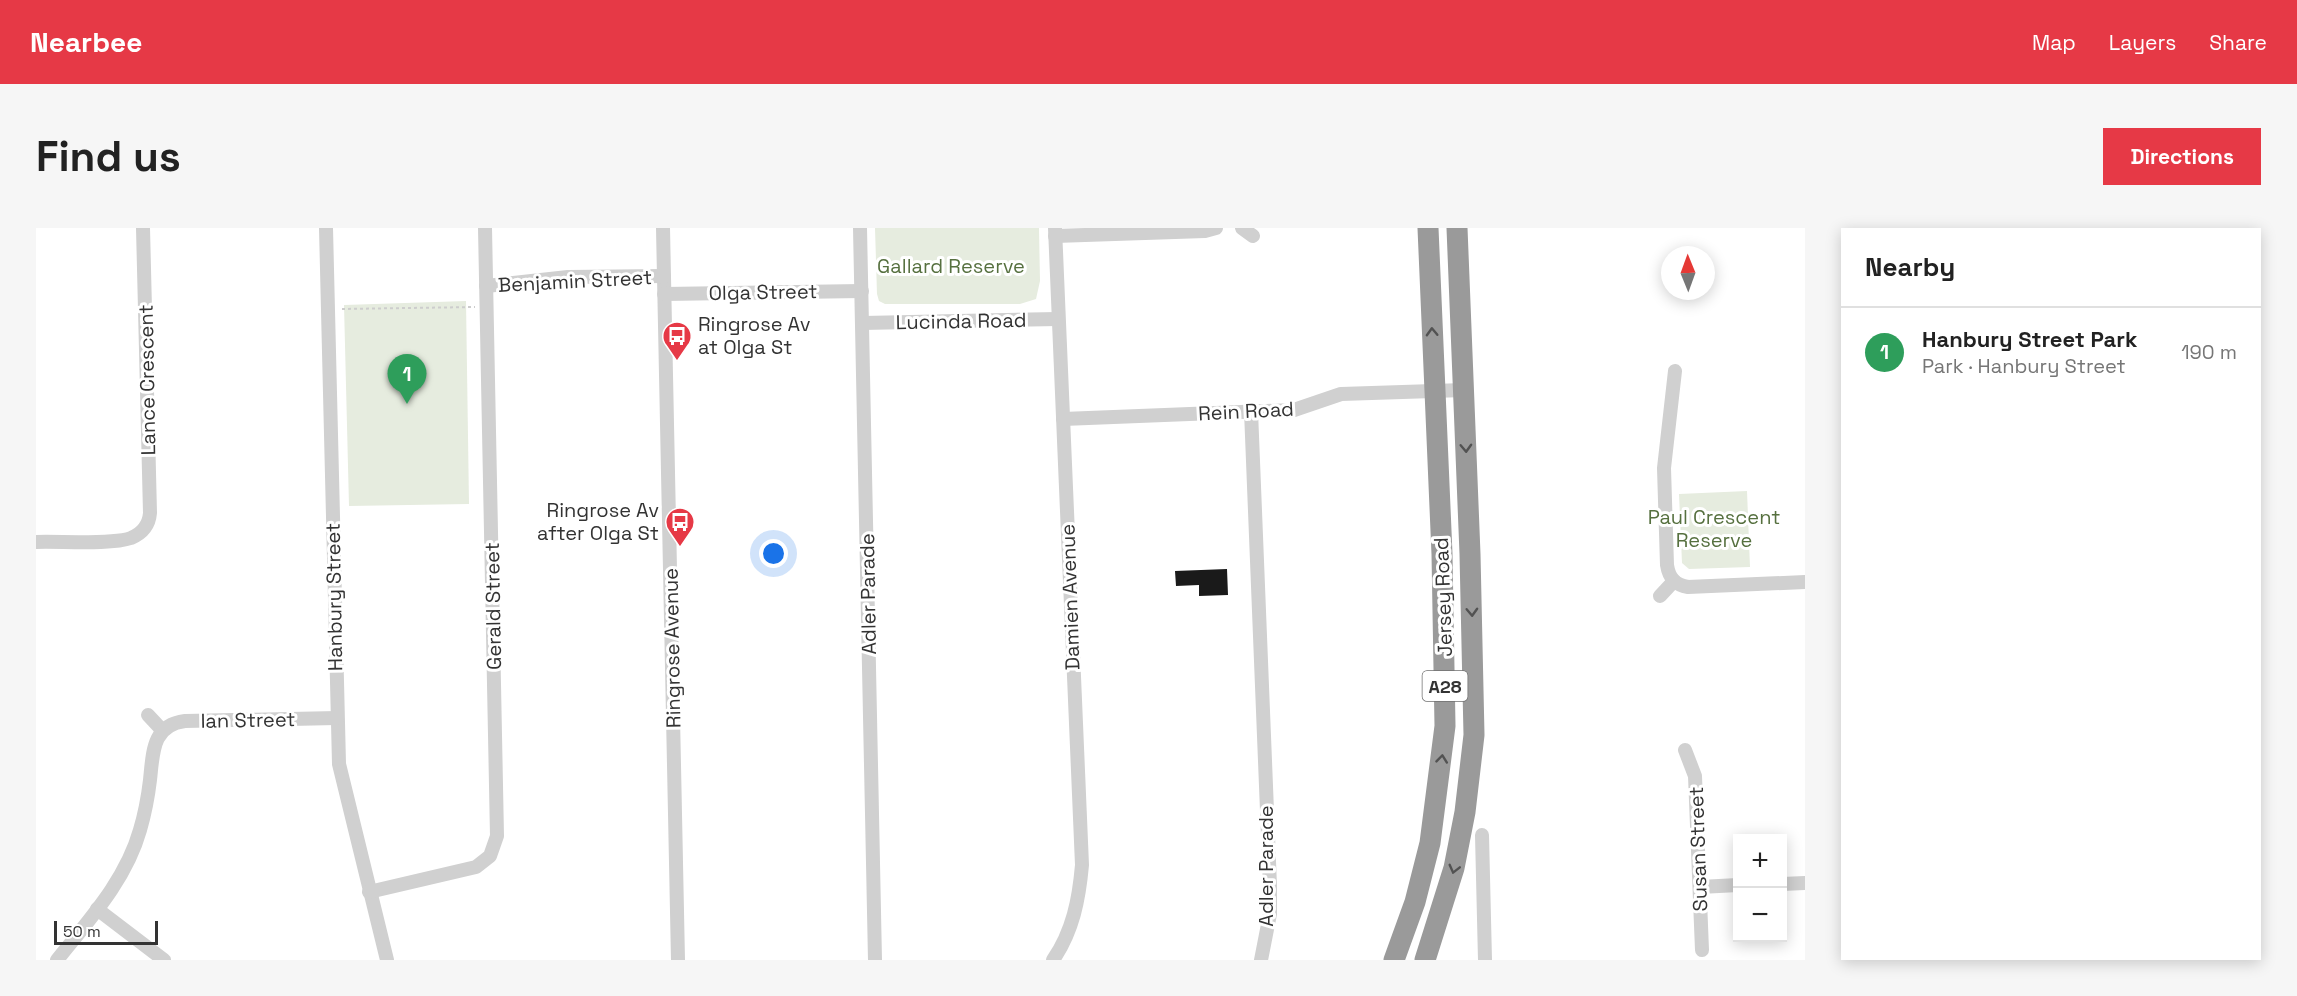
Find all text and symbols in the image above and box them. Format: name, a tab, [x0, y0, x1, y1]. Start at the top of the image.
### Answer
text: Nearbee	[30, 24, 142, 60]
text: Map	[2032, 29, 2076, 56]
text: Layers	[2109, 29, 2176, 56]
text: Share	[2209, 29, 2267, 56]
button: Directions	[2103, 128, 2261, 185]
text: Find us	[36, 130, 181, 183]
north arrow	[1661, 246, 1715, 300]
text: Nearby	[1865, 250, 1955, 284]
park label: Gallard Reserve	[877, 253, 1025, 279]
street label: Benjamin Street	[497, 264, 653, 298]
street label: Olga Street	[708, 278, 818, 306]
street label: Lance Crescent	[133, 304, 161, 456]
street label: Lucinda Road	[895, 307, 1027, 335]
place label: Ringrose Av at Olga St	[698, 311, 811, 360]
bus stop icon: Ringrose Av at Olga St	[661, 320, 693, 362]
text: Hanbury Street Park	[1922, 325, 2137, 353]
one-way arrow	[1426, 328, 1439, 337]
text: 1	[1880, 339, 1889, 365]
text: 190 m	[2181, 339, 2237, 365]
text: Park · Hanbury Street	[1922, 353, 2126, 379]
pin: 1	[388, 354, 427, 404]
street label: Rein Road	[1197, 396, 1295, 426]
one-way arrow	[1459, 444, 1472, 453]
place label: Ringrose Av after Olga St	[537, 497, 659, 546]
park label: Paul Crescent Reserve	[1648, 504, 1780, 553]
bus stop icon: Ringrose Av after Olga St	[664, 506, 696, 548]
street label: Hanbury Street	[320, 523, 348, 671]
street label: Damien Avenue	[1054, 523, 1086, 671]
street label: Adler Parade	[854, 533, 882, 655]
street label: Jersey Road	[1428, 537, 1458, 657]
your location	[759, 539, 788, 568]
street label: Gerald Street	[479, 542, 507, 670]
street label: Ringrose Avenue	[658, 568, 686, 728]
one-way arrow	[1465, 608, 1478, 617]
road number: A28	[1422, 671, 1468, 701]
street label: Ian Street	[200, 706, 296, 734]
one-way arrow	[1435, 754, 1448, 763]
street label: Susan Street	[1683, 786, 1713, 912]
street label: Adler Parade	[1253, 805, 1279, 927]
map controls	[1733, 834, 1787, 942]
button: +	[1733, 834, 1787, 888]
one-way arrow	[1448, 864, 1461, 874]
button: −	[1733, 888, 1787, 942]
scale bar	[54, 918, 158, 946]
text: 50 m	[63, 921, 101, 942]

